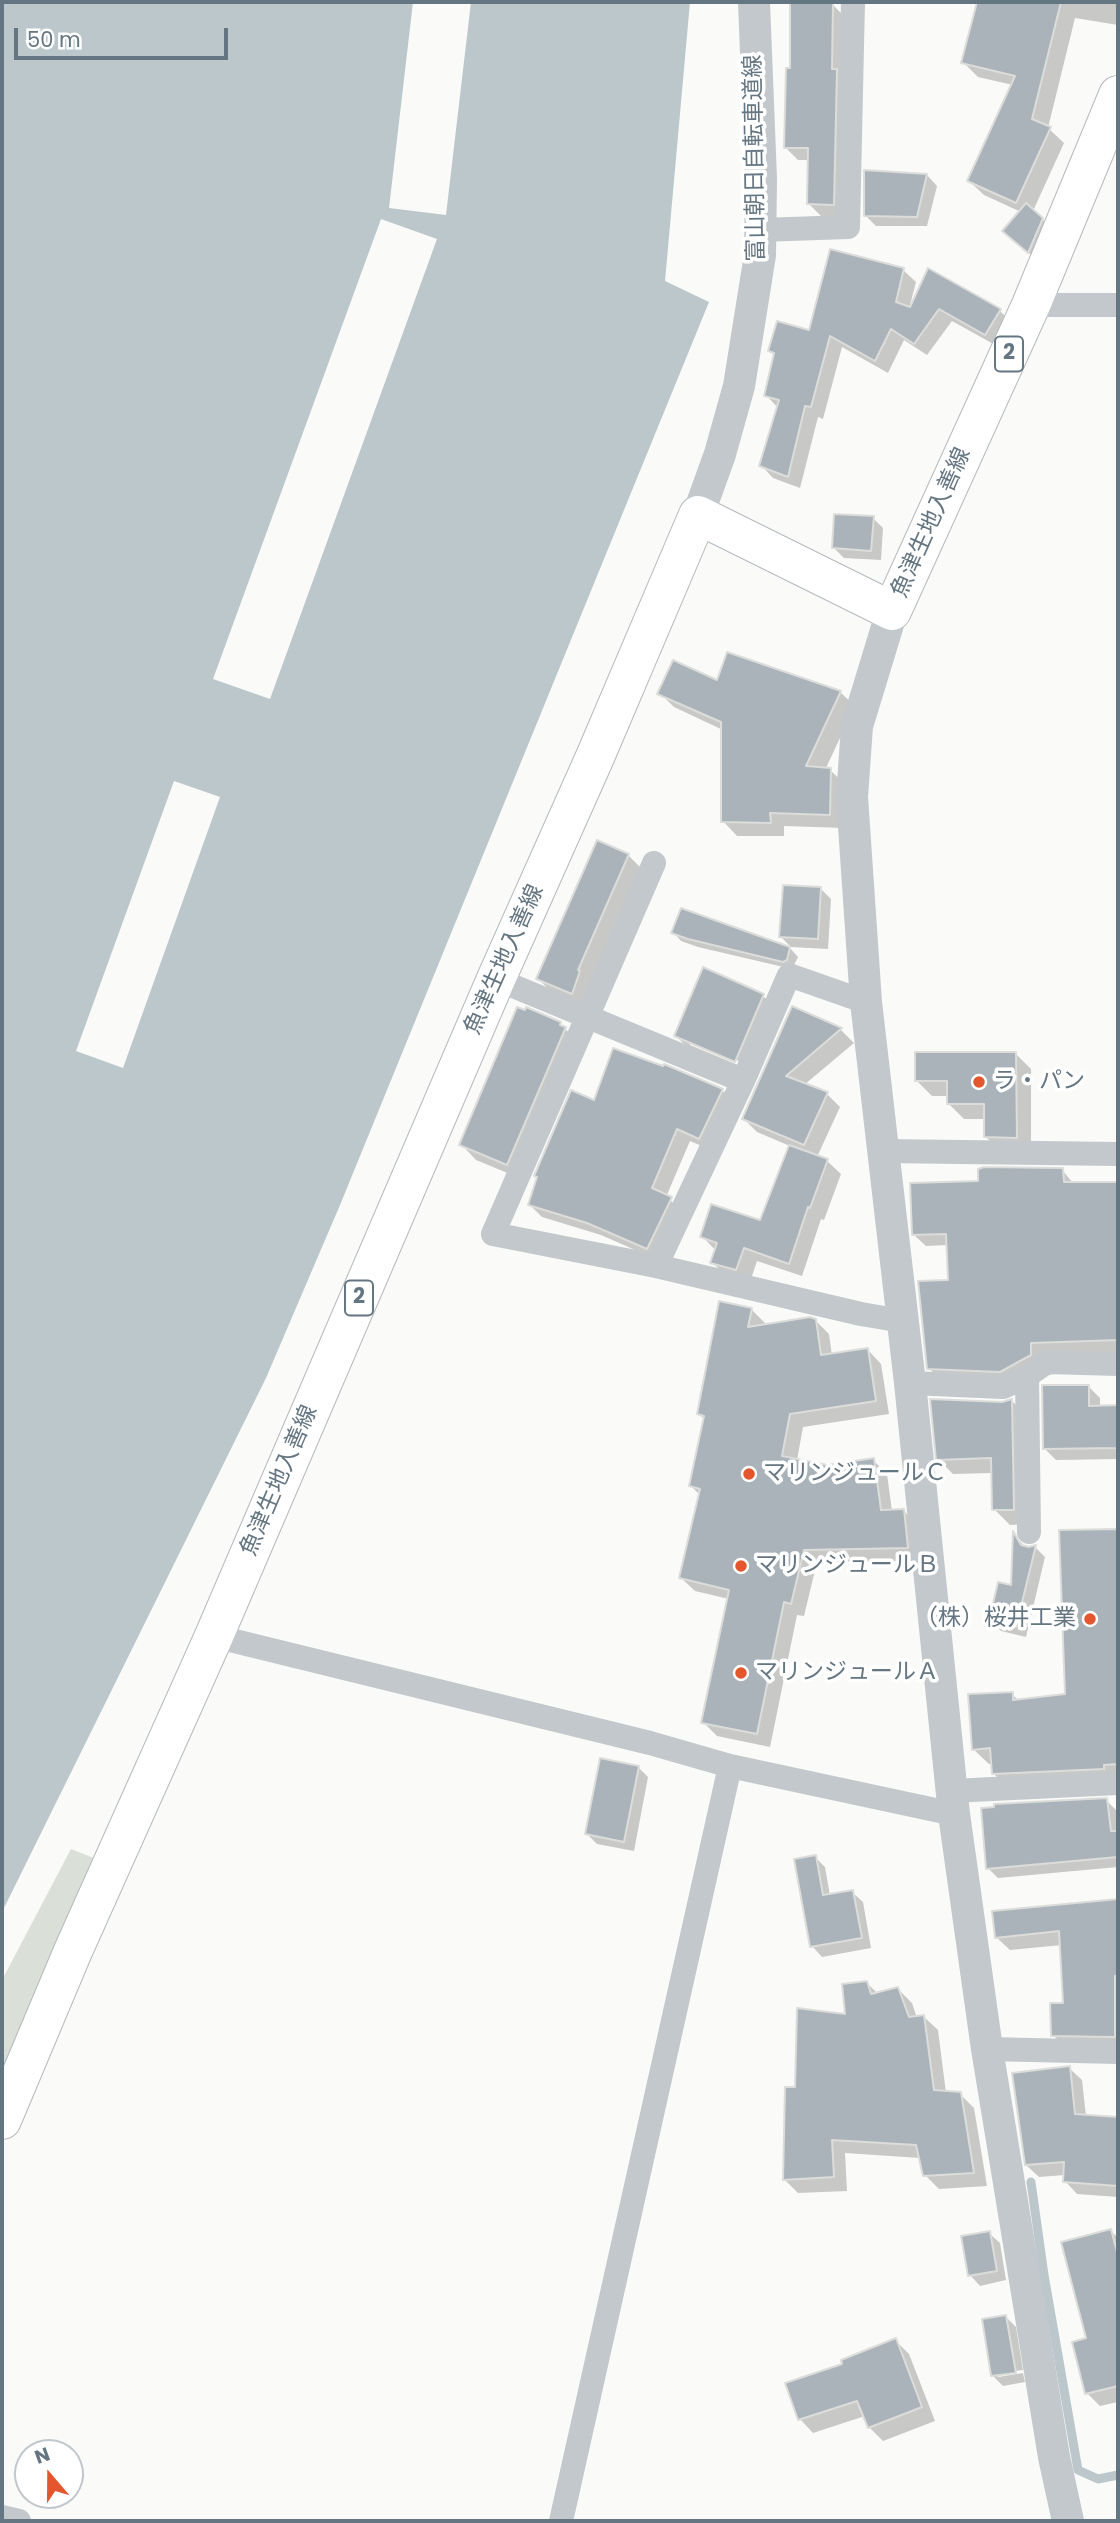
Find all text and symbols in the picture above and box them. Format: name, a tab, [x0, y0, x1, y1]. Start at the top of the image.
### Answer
scale bar	[18, 14, 231, 58]
text: 50 m	[27, 25, 81, 54]
street label: 富山朝日自転車道線	[740, 54, 772, 262]
road number: 2	[995, 336, 1023, 372]
street label: 魚津生地入善線	[887, 444, 977, 602]
street label: 魚津生地入善線	[460, 881, 550, 1039]
place label: ラ・パン	[993, 1068, 1085, 1096]
marker: ラ・パン	[971, 1074, 987, 1090]
road number: 2	[345, 1280, 373, 1316]
street label: 魚津生地入善線	[236, 1402, 324, 1560]
place label: マリンジュールＣ	[763, 1460, 947, 1488]
marker: マリンジュールＣ	[741, 1466, 757, 1482]
place label: マリンジュールＢ	[755, 1552, 939, 1580]
marker: マリンジュールＢ	[733, 1558, 749, 1574]
place label: （株）桜井工業	[915, 1605, 1076, 1633]
marker: （株）桜井工業	[1082, 1611, 1098, 1627]
place label: マリンジュールＡ	[755, 1659, 939, 1687]
marker: マリンジュールＡ	[733, 1665, 749, 1681]
north arrow	[14, 2439, 84, 2509]
text: N	[31, 2441, 54, 2471]

